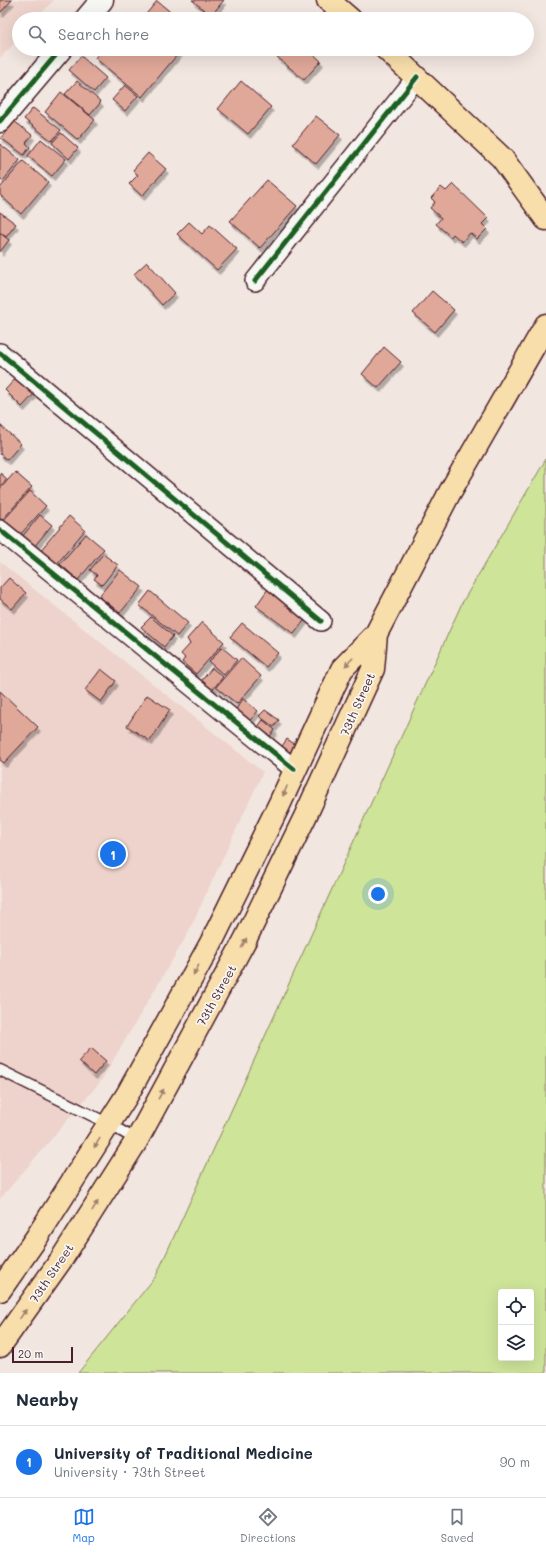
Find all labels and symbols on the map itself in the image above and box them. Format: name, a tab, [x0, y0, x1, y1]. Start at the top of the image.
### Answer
one-way arrow	[344, 657, 354, 667]
street label: 73th Street	[336, 670, 378, 738]
one-way arrow	[282, 785, 288, 796]
pin: 1	[100, 839, 126, 869]
your location	[368, 884, 388, 904]
one-way arrow	[241, 938, 247, 949]
street label: 73th Street	[193, 961, 239, 1029]
one-way arrow	[193, 964, 200, 976]
one-way arrow	[158, 1089, 165, 1100]
one-way arrow	[93, 1137, 100, 1149]
one-way arrow	[91, 1201, 99, 1211]
street label: 73th Street	[25, 1240, 77, 1306]
one-way arrow	[19, 1309, 27, 1319]
scale bar	[12, 1345, 73, 1364]

